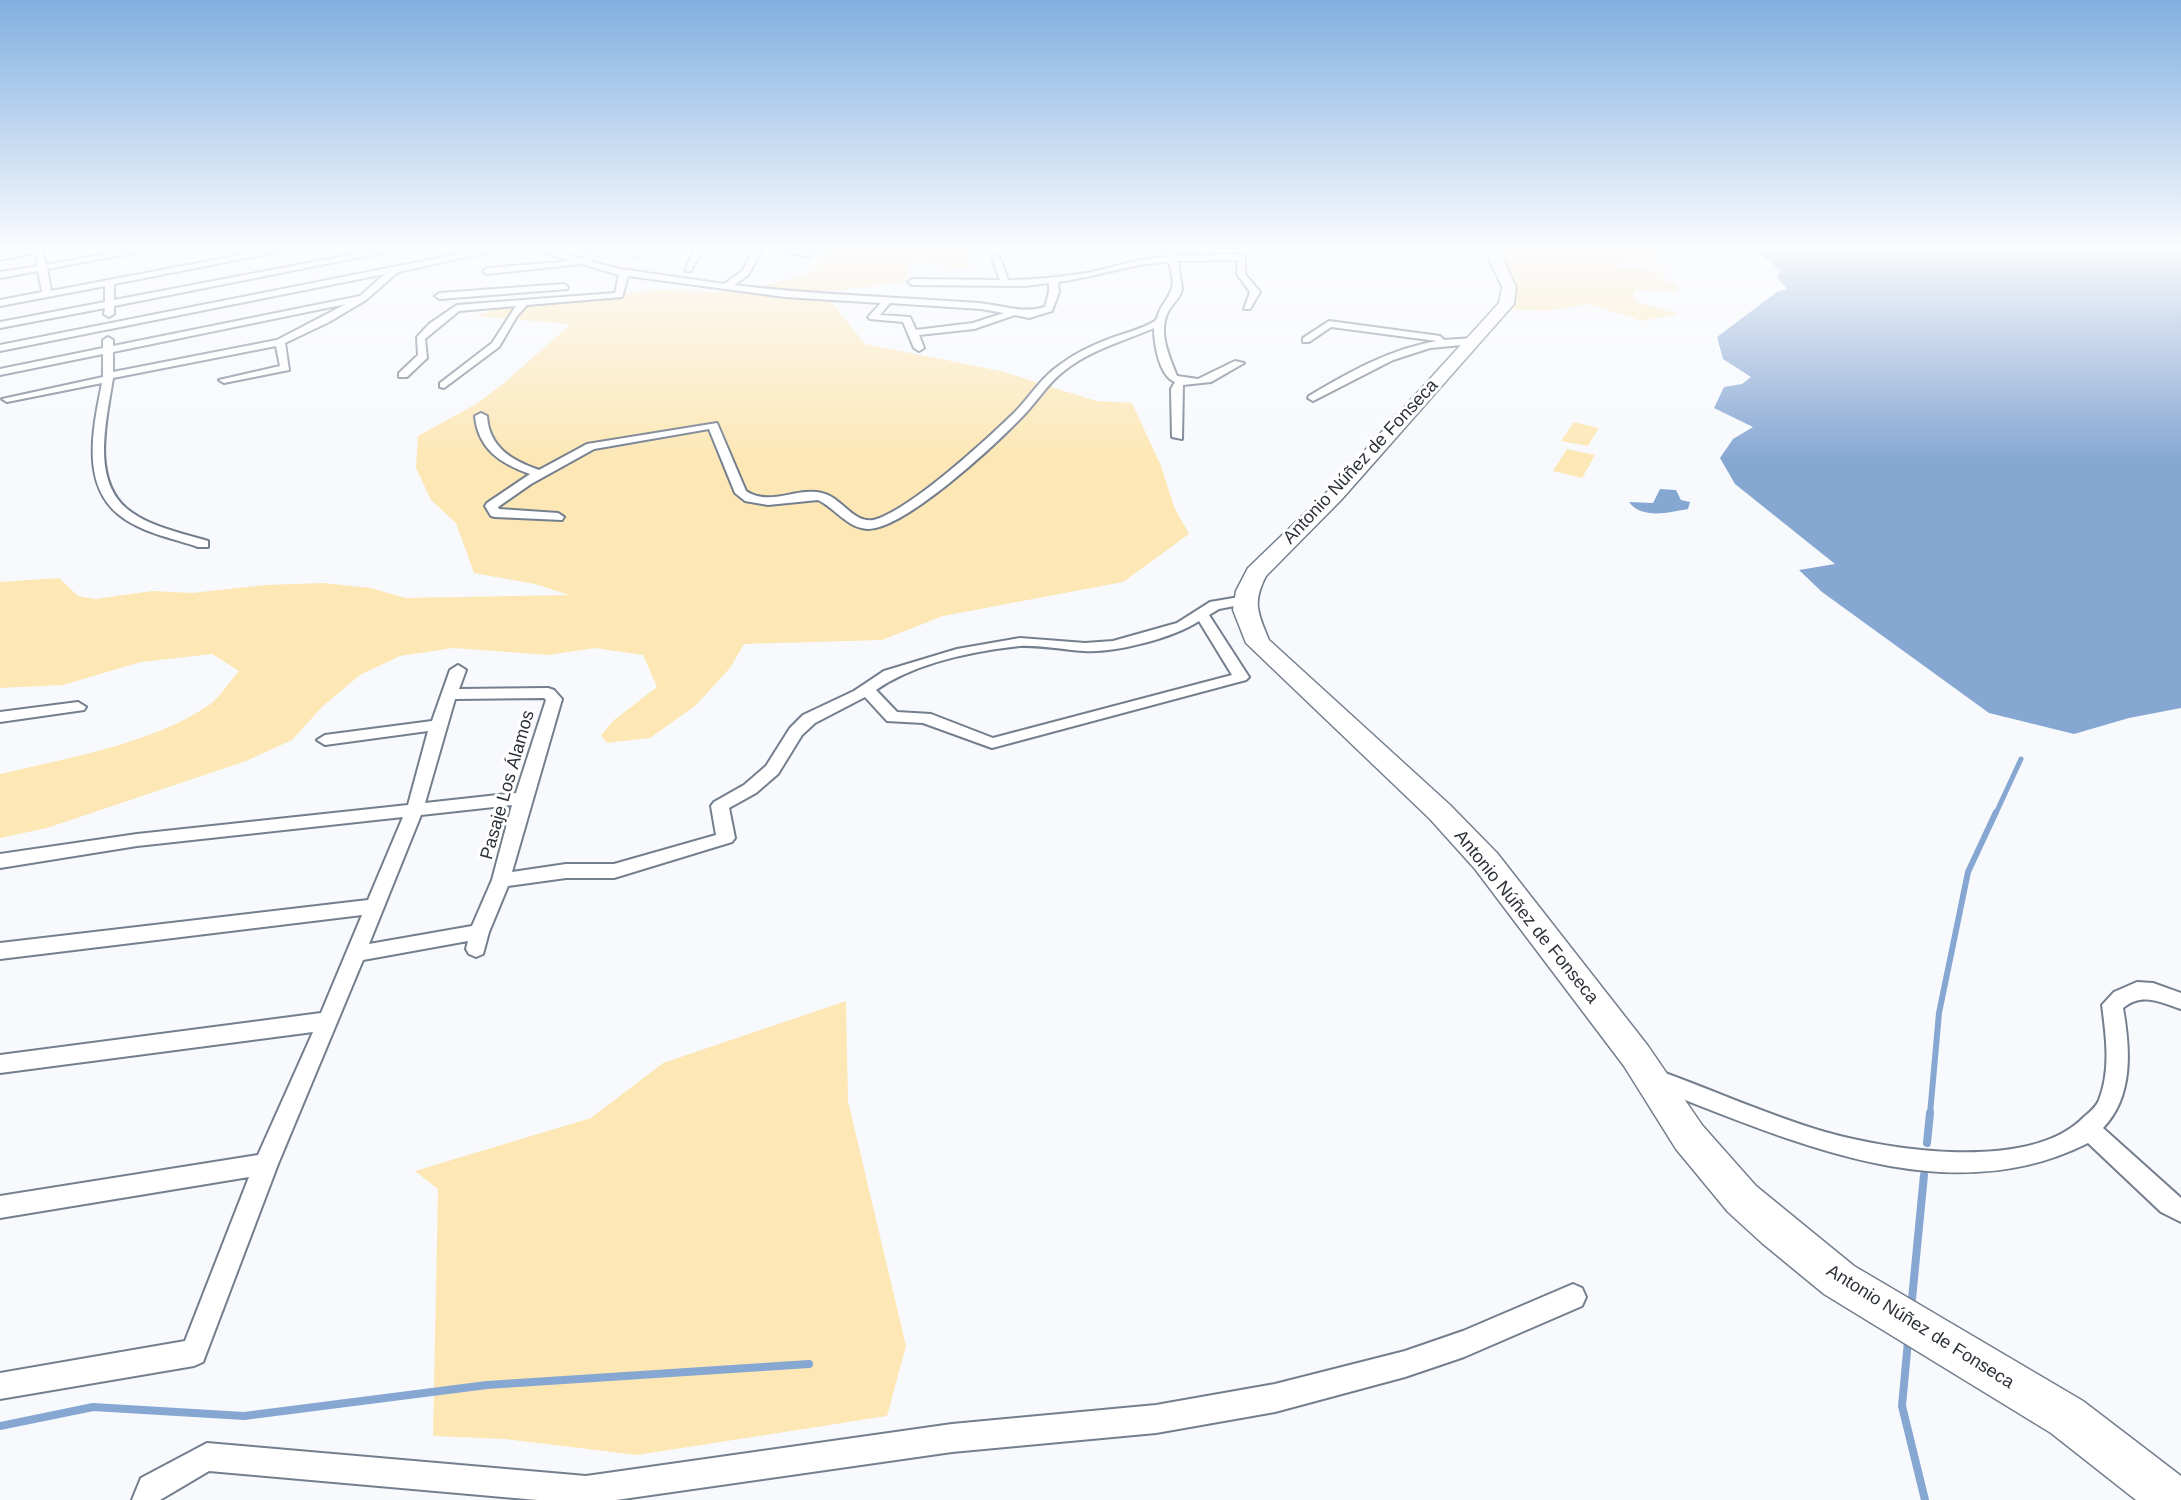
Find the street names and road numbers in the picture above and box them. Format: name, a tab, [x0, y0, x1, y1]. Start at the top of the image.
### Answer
street label: Antonio Núñez de Fonseca	[1279, 375, 1443, 549]
street label: Pasaje Los Álamos	[476, 708, 540, 862]
street label: Antonio Núñez de Fonseca	[1449, 826, 1603, 1008]
street label: Antonio Núñez de Fonseca	[1822, 1260, 2018, 1394]

